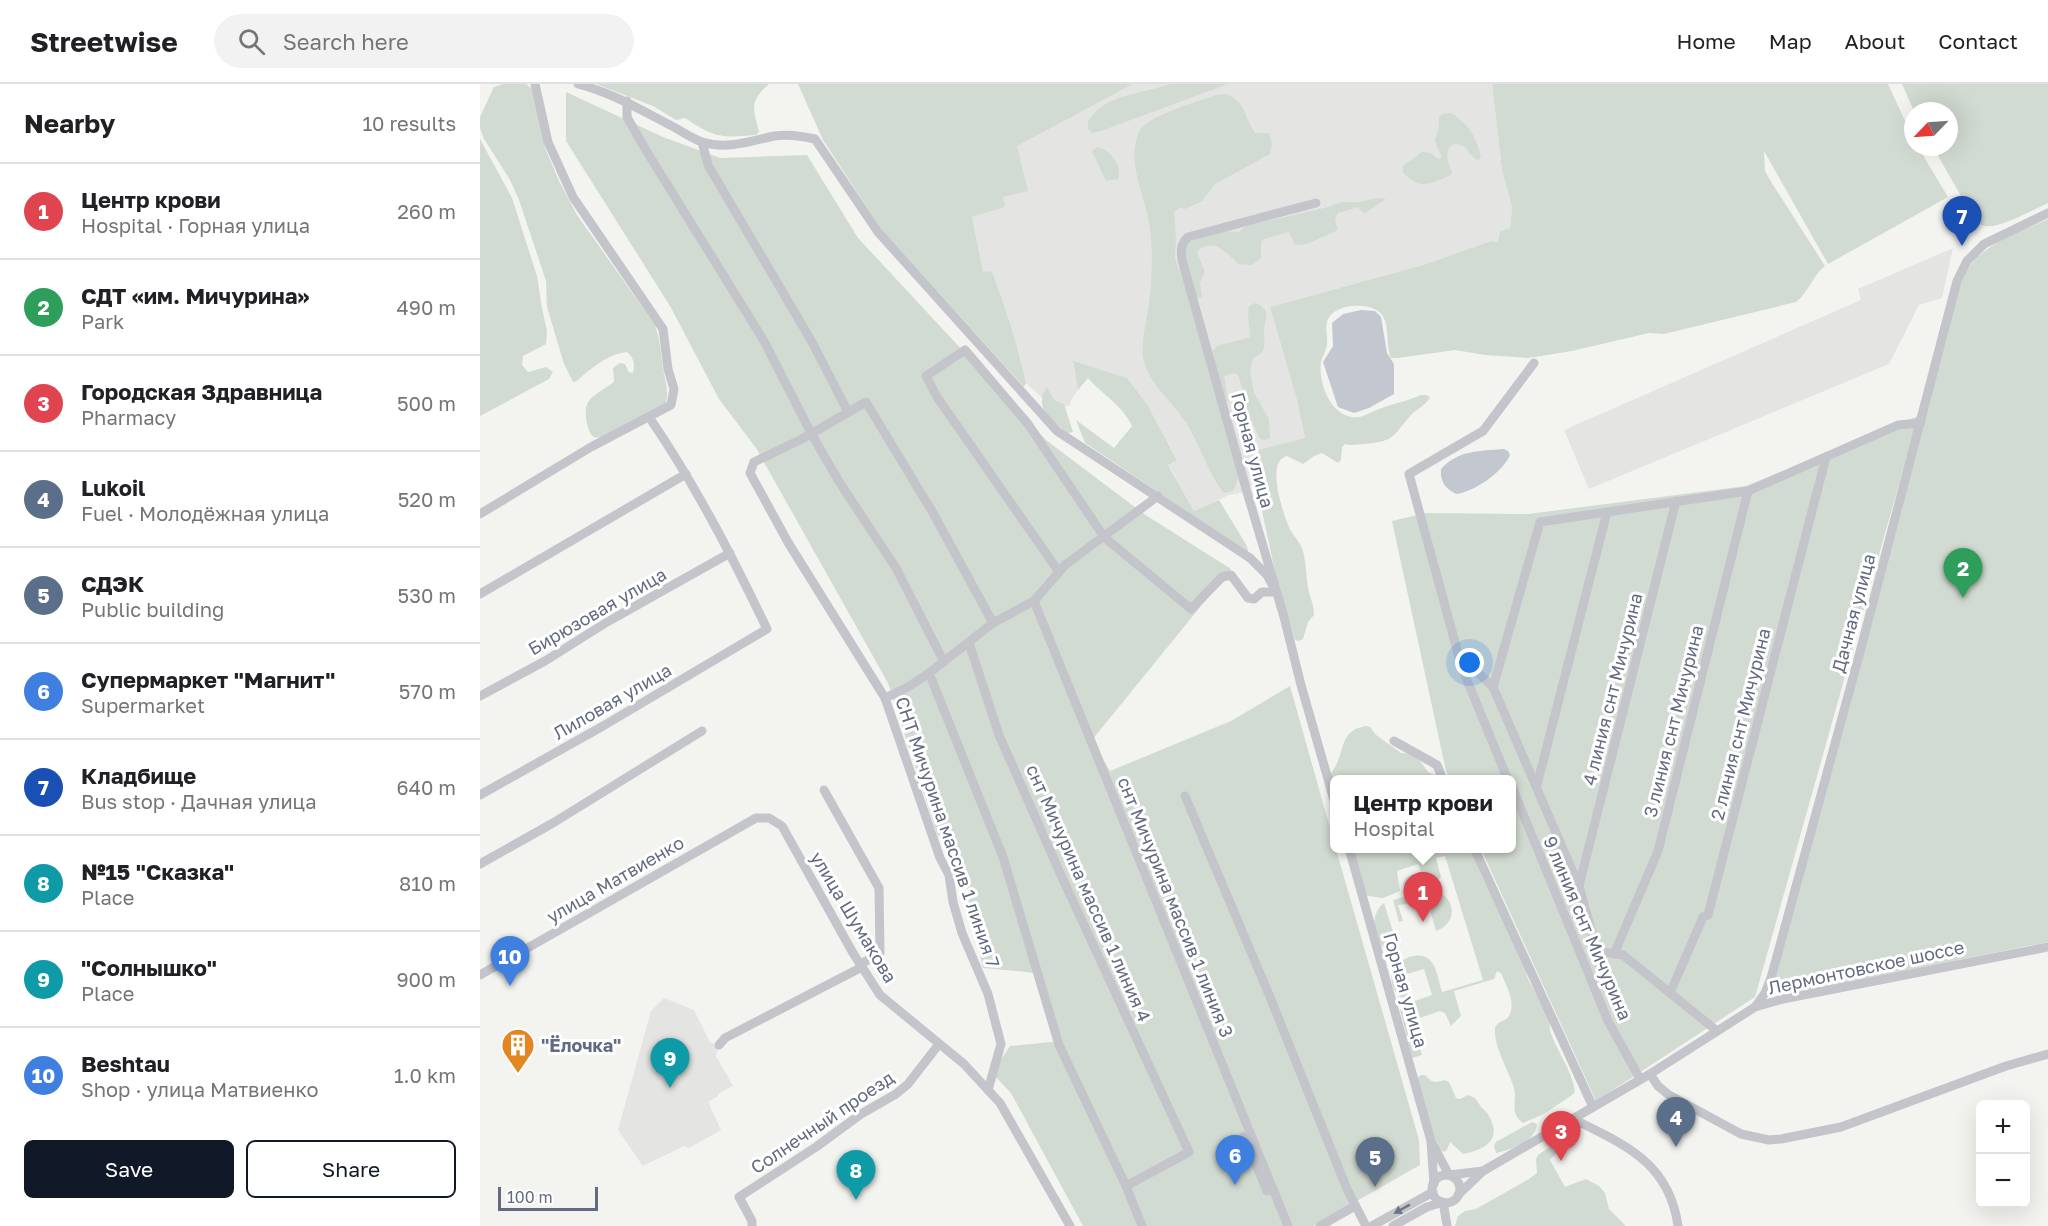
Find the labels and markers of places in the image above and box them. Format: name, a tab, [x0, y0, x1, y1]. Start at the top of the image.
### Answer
pin: 7	[1942, 196, 1982, 246]
pin: 2	[1944, 548, 1982, 598]
pin: 1	[1404, 872, 1442, 922]
pin: 10	[490, 936, 530, 986]
building icon: "Ёлочка"	[500, 1027, 536, 1074]
place label: "Ёлочка"	[541, 1034, 621, 1056]
pin: 9	[650, 1038, 690, 1088]
pin: 4	[1656, 1098, 1696, 1147]
pin: 3	[1542, 1112, 1580, 1161]
pin: 6	[1216, 1136, 1254, 1185]
pin: 5	[1356, 1138, 1394, 1187]
pin: 8	[836, 1150, 875, 1200]

